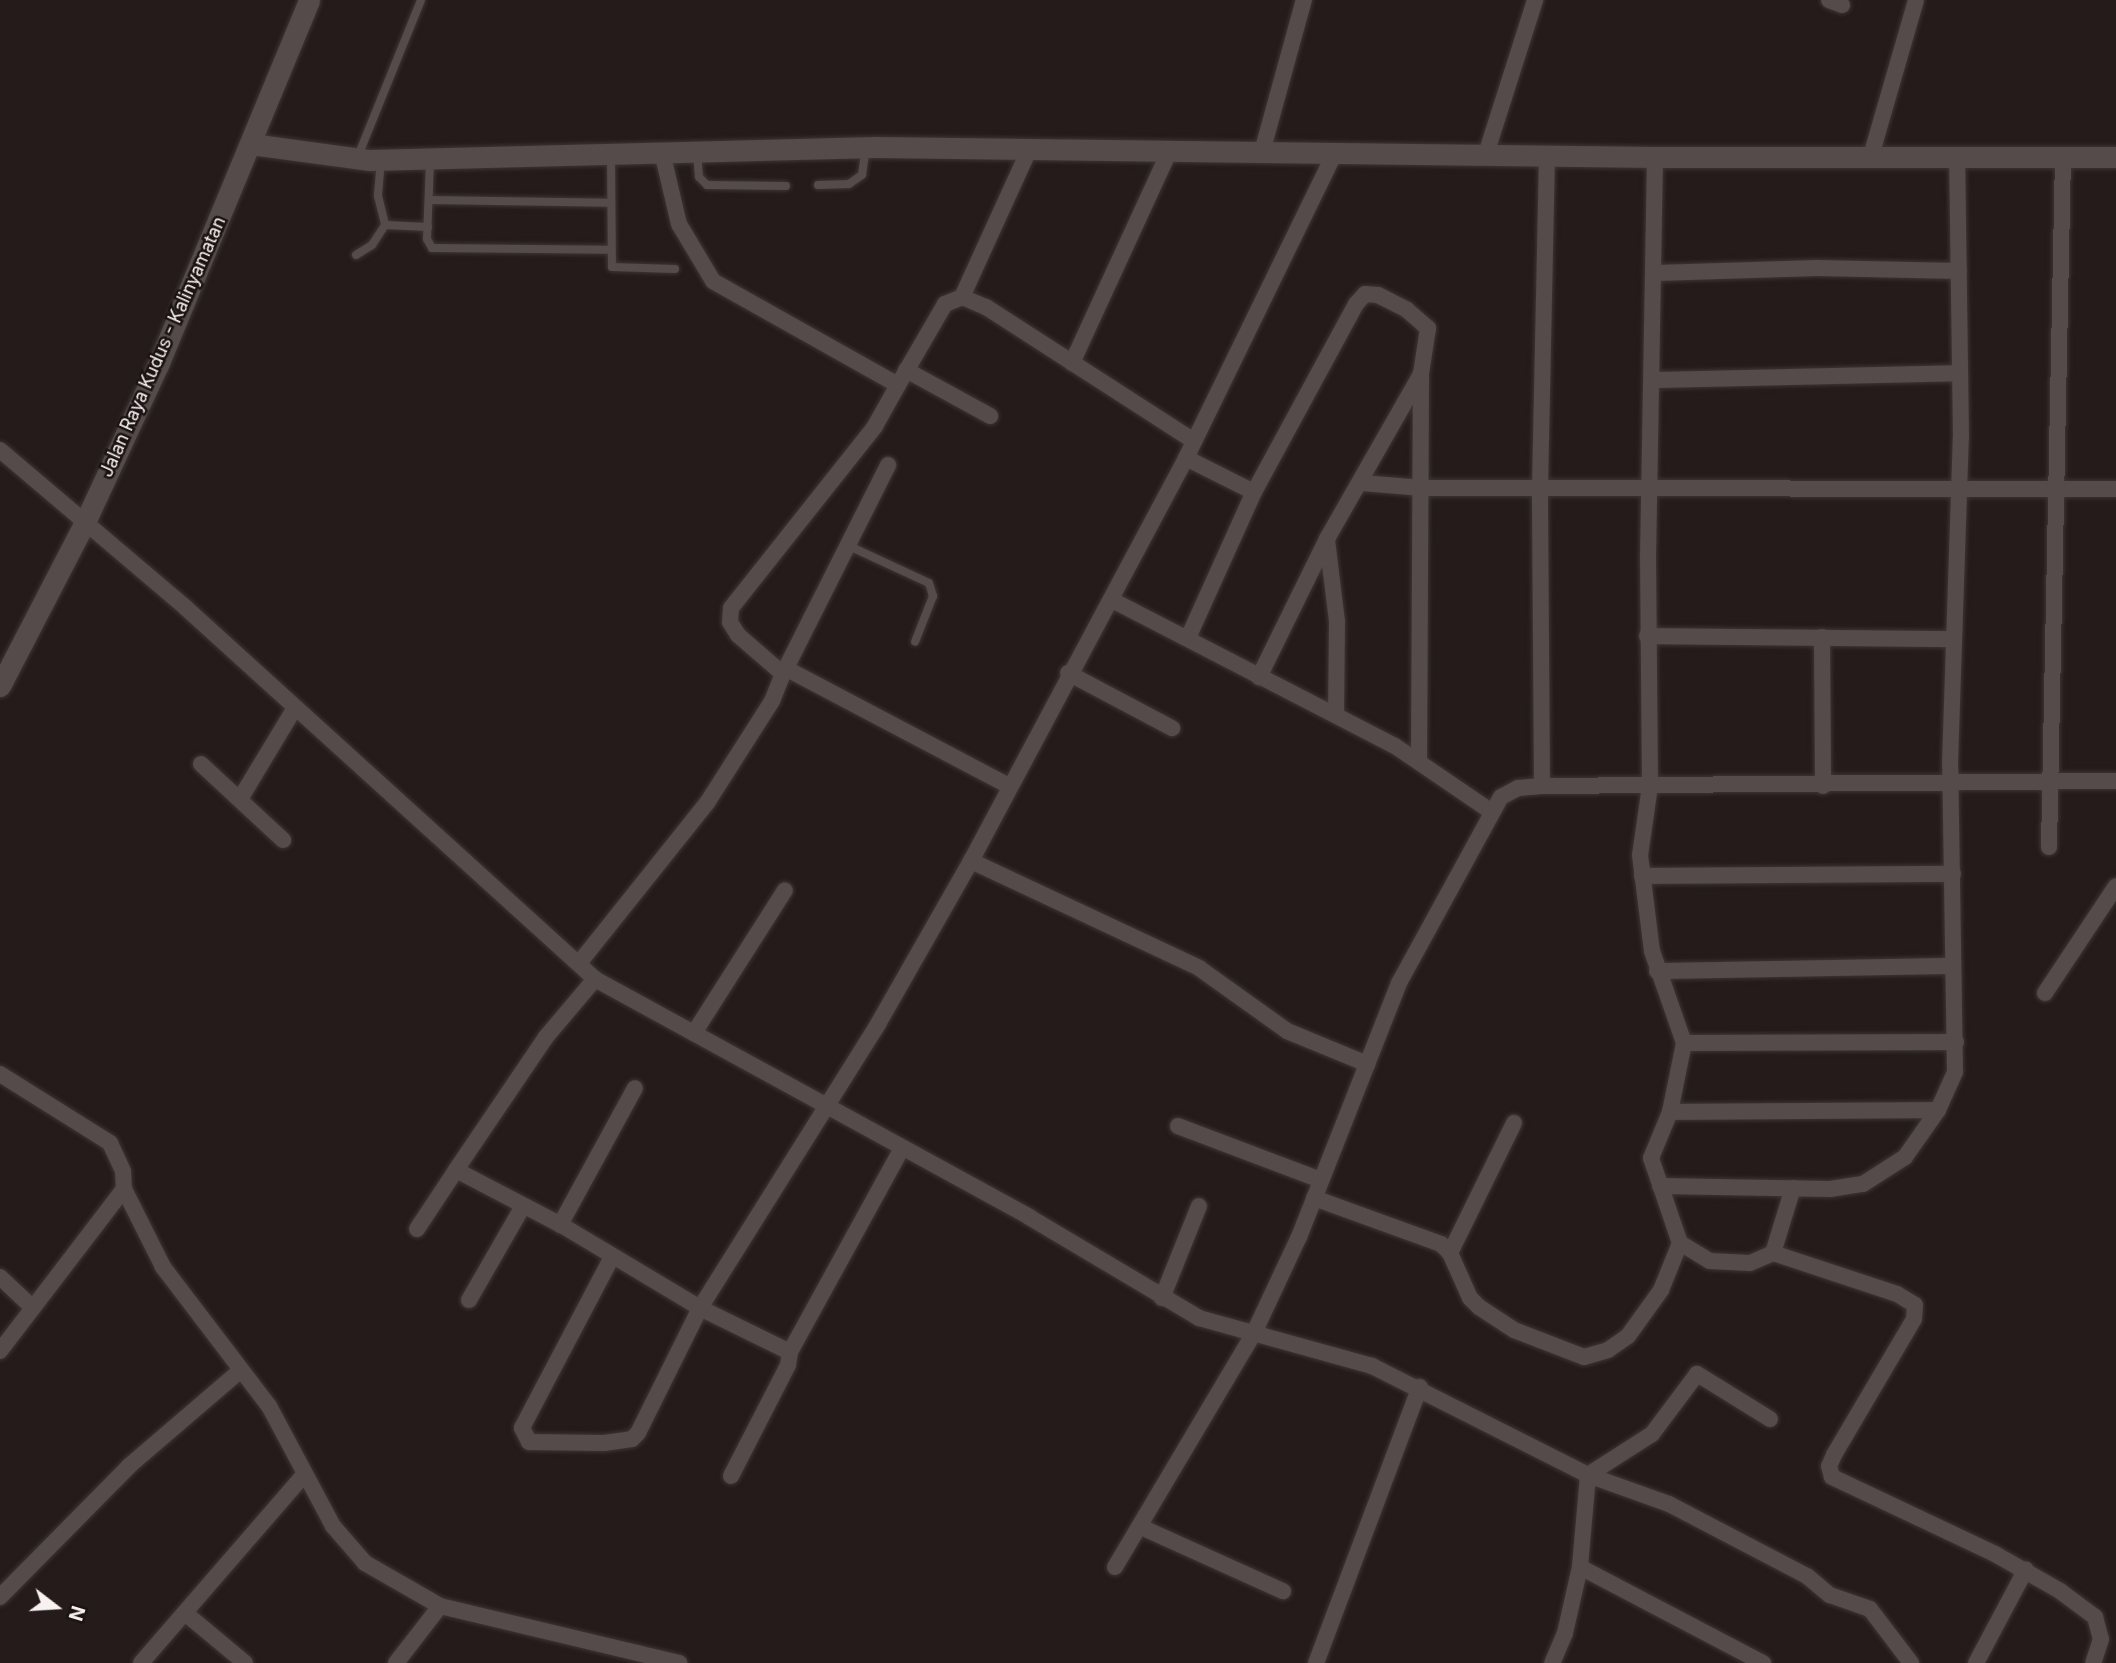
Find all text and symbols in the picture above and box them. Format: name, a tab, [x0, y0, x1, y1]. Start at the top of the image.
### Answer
street label: Jalan Raya Kudus - Kalinyamatan	[96, 213, 230, 481]
north arrow	[21, 1572, 91, 1642]
text: N	[63, 1603, 90, 1624]

